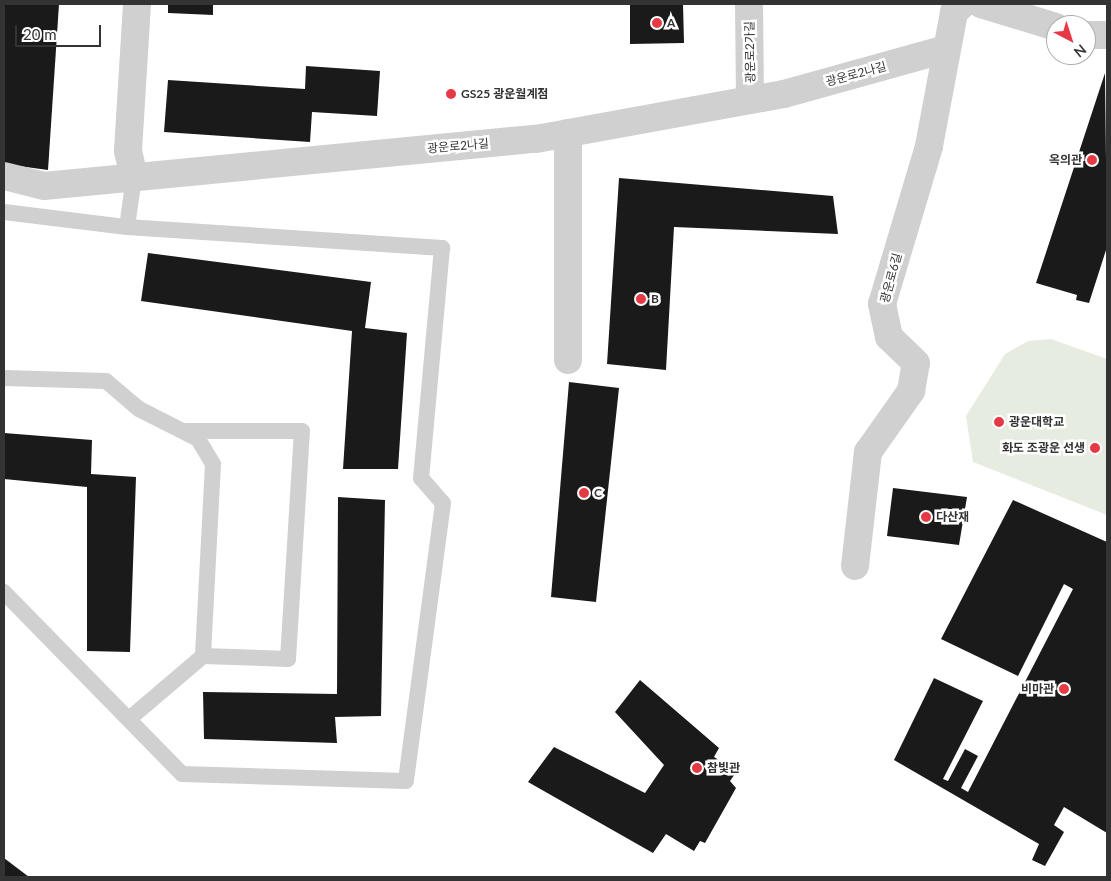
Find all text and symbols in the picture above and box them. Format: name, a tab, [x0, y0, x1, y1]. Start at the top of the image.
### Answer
scale bar	[18, 15, 104, 47]
north arrow	[1046, 15, 1096, 65]
place label: A	[667, 16, 675, 30]
marker: A	[651, 17, 663, 29]
street label: 광운로2가길	[742, 21, 758, 83]
text: 20 m	[23, 25, 57, 43]
text: N	[1071, 41, 1090, 61]
street label: 광운로2나길	[824, 59, 888, 89]
place label: GS25 광운월계점	[461, 87, 548, 101]
marker: GS25 광운월계점	[445, 88, 457, 100]
street label: 광운로2나길	[426, 136, 490, 156]
place label: 옥의관	[1049, 153, 1082, 167]
marker: 옥의관	[1086, 154, 1098, 166]
street label: 광운로6길	[877, 251, 905, 305]
place label: B	[651, 292, 659, 306]
marker: B	[635, 293, 647, 305]
place label: 광운대학교	[1009, 415, 1064, 429]
marker: 광운대학교	[993, 416, 1005, 428]
place label: 화도 조광운 선생	[1002, 441, 1085, 455]
marker: 화도 조광운 선생	[1089, 442, 1101, 454]
place label: C	[594, 486, 602, 500]
marker: C	[578, 487, 590, 499]
place label: 다산재	[936, 510, 969, 524]
marker: 다산재	[920, 511, 932, 523]
place label: 비마관	[1021, 682, 1054, 696]
marker: 비마관	[1058, 683, 1070, 695]
place label: 참빛관	[707, 761, 740, 775]
marker: 참빛관	[691, 762, 703, 774]

